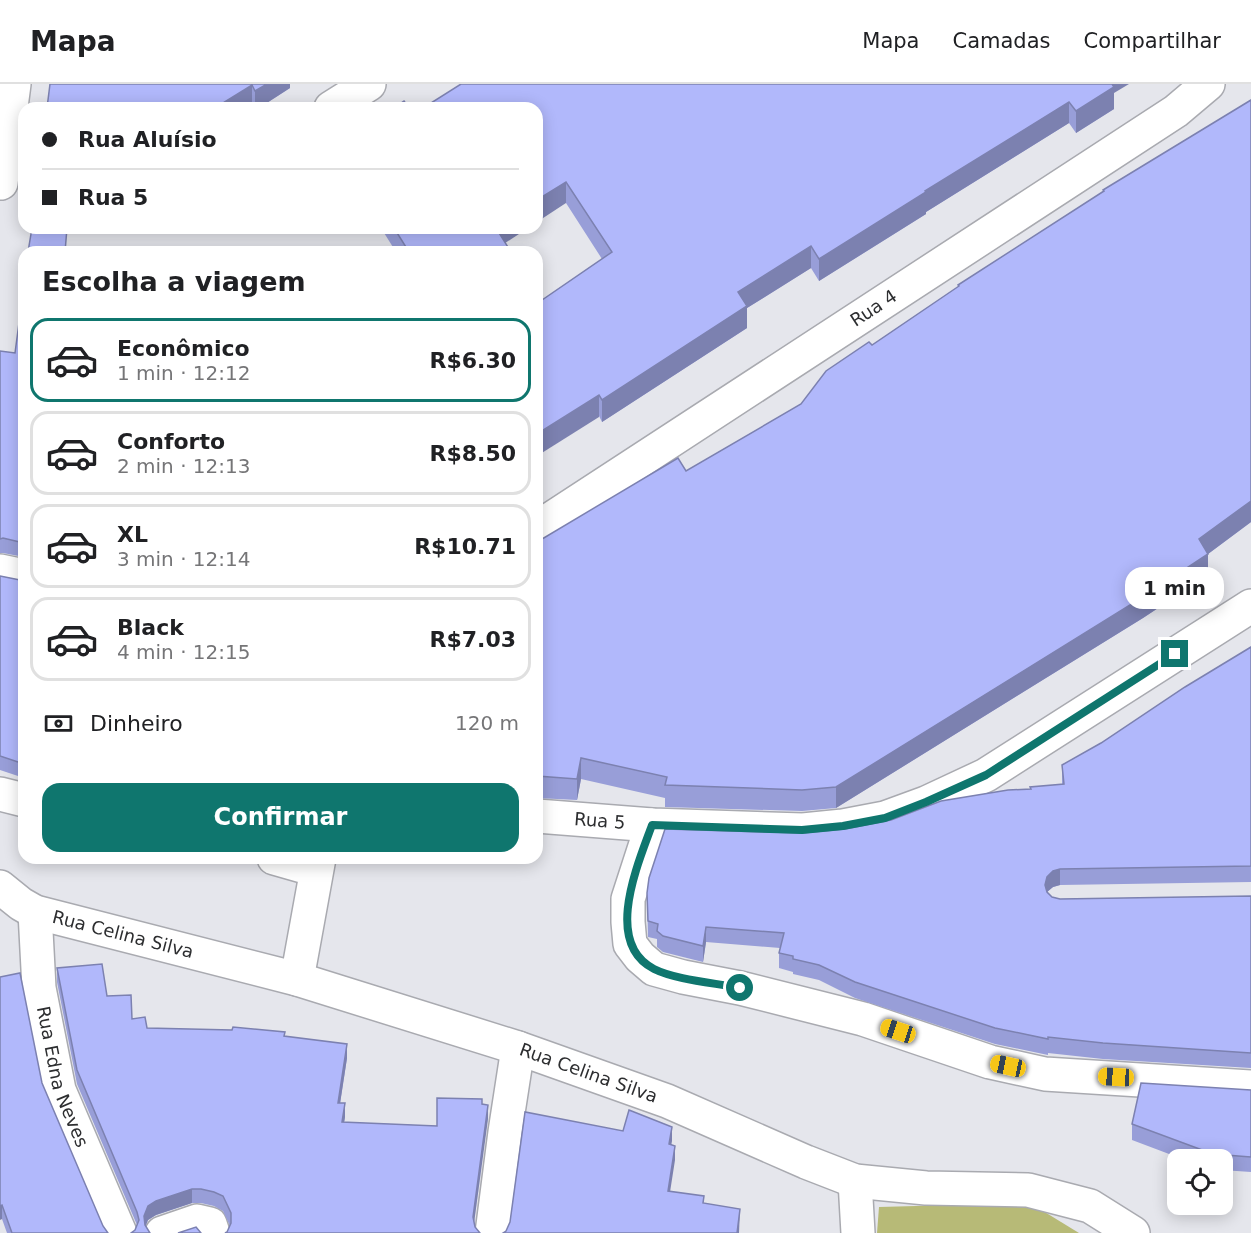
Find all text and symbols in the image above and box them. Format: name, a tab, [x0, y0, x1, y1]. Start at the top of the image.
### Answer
text: Mapa	[30, 25, 116, 58]
text: Mapa	[862, 29, 919, 53]
text: Camadas	[952, 29, 1050, 53]
text: Compartilhar	[1083, 29, 1221, 53]
text: Rua Aluísio	[78, 127, 217, 152]
text: Rua 5	[78, 185, 148, 210]
text: Escolha a viagem	[42, 266, 306, 297]
street label: Rua 4	[846, 285, 901, 331]
icon: car	[45, 333, 99, 387]
text: Econômico	[117, 336, 250, 361]
text: R$6.30	[429, 348, 516, 373]
text: 1 min · 12:12	[117, 361, 251, 385]
icon: car	[45, 426, 99, 480]
text: Conforto	[117, 429, 225, 454]
text: R$8.50	[429, 441, 516, 466]
text: 2 min · 12:13	[117, 454, 251, 478]
icon: car	[45, 519, 99, 573]
text: XL	[117, 522, 148, 547]
text: R$10.71	[414, 534, 516, 559]
text: 3 min · 12:14	[117, 547, 251, 571]
callout: 1 min	[1126, 567, 1224, 609]
text: 1 min	[1143, 576, 1206, 600]
icon: car	[45, 612, 99, 666]
text: Black	[117, 615, 184, 640]
text: R$7.03	[429, 627, 516, 652]
text: 4 min · 12:15	[117, 640, 251, 664]
route end	[1161, 640, 1188, 667]
icon: cash	[42, 707, 75, 740]
text: Dinheiro	[90, 711, 183, 736]
text: 120 m	[455, 711, 519, 735]
button: Confirmar	[42, 783, 519, 852]
street label: Rua 5	[573, 808, 626, 833]
street label: Rua Celina Silva	[50, 906, 196, 962]
route start	[726, 974, 753, 1001]
street label: Rua Edna Neves	[33, 1004, 93, 1150]
car	[878, 1017, 918, 1045]
street label: Rua Celina Silva	[517, 1038, 661, 1107]
car	[989, 1053, 1027, 1079]
car	[1098, 1067, 1134, 1087]
map controls	[1167, 1149, 1233, 1215]
button: locate	[1167, 1149, 1233, 1215]

